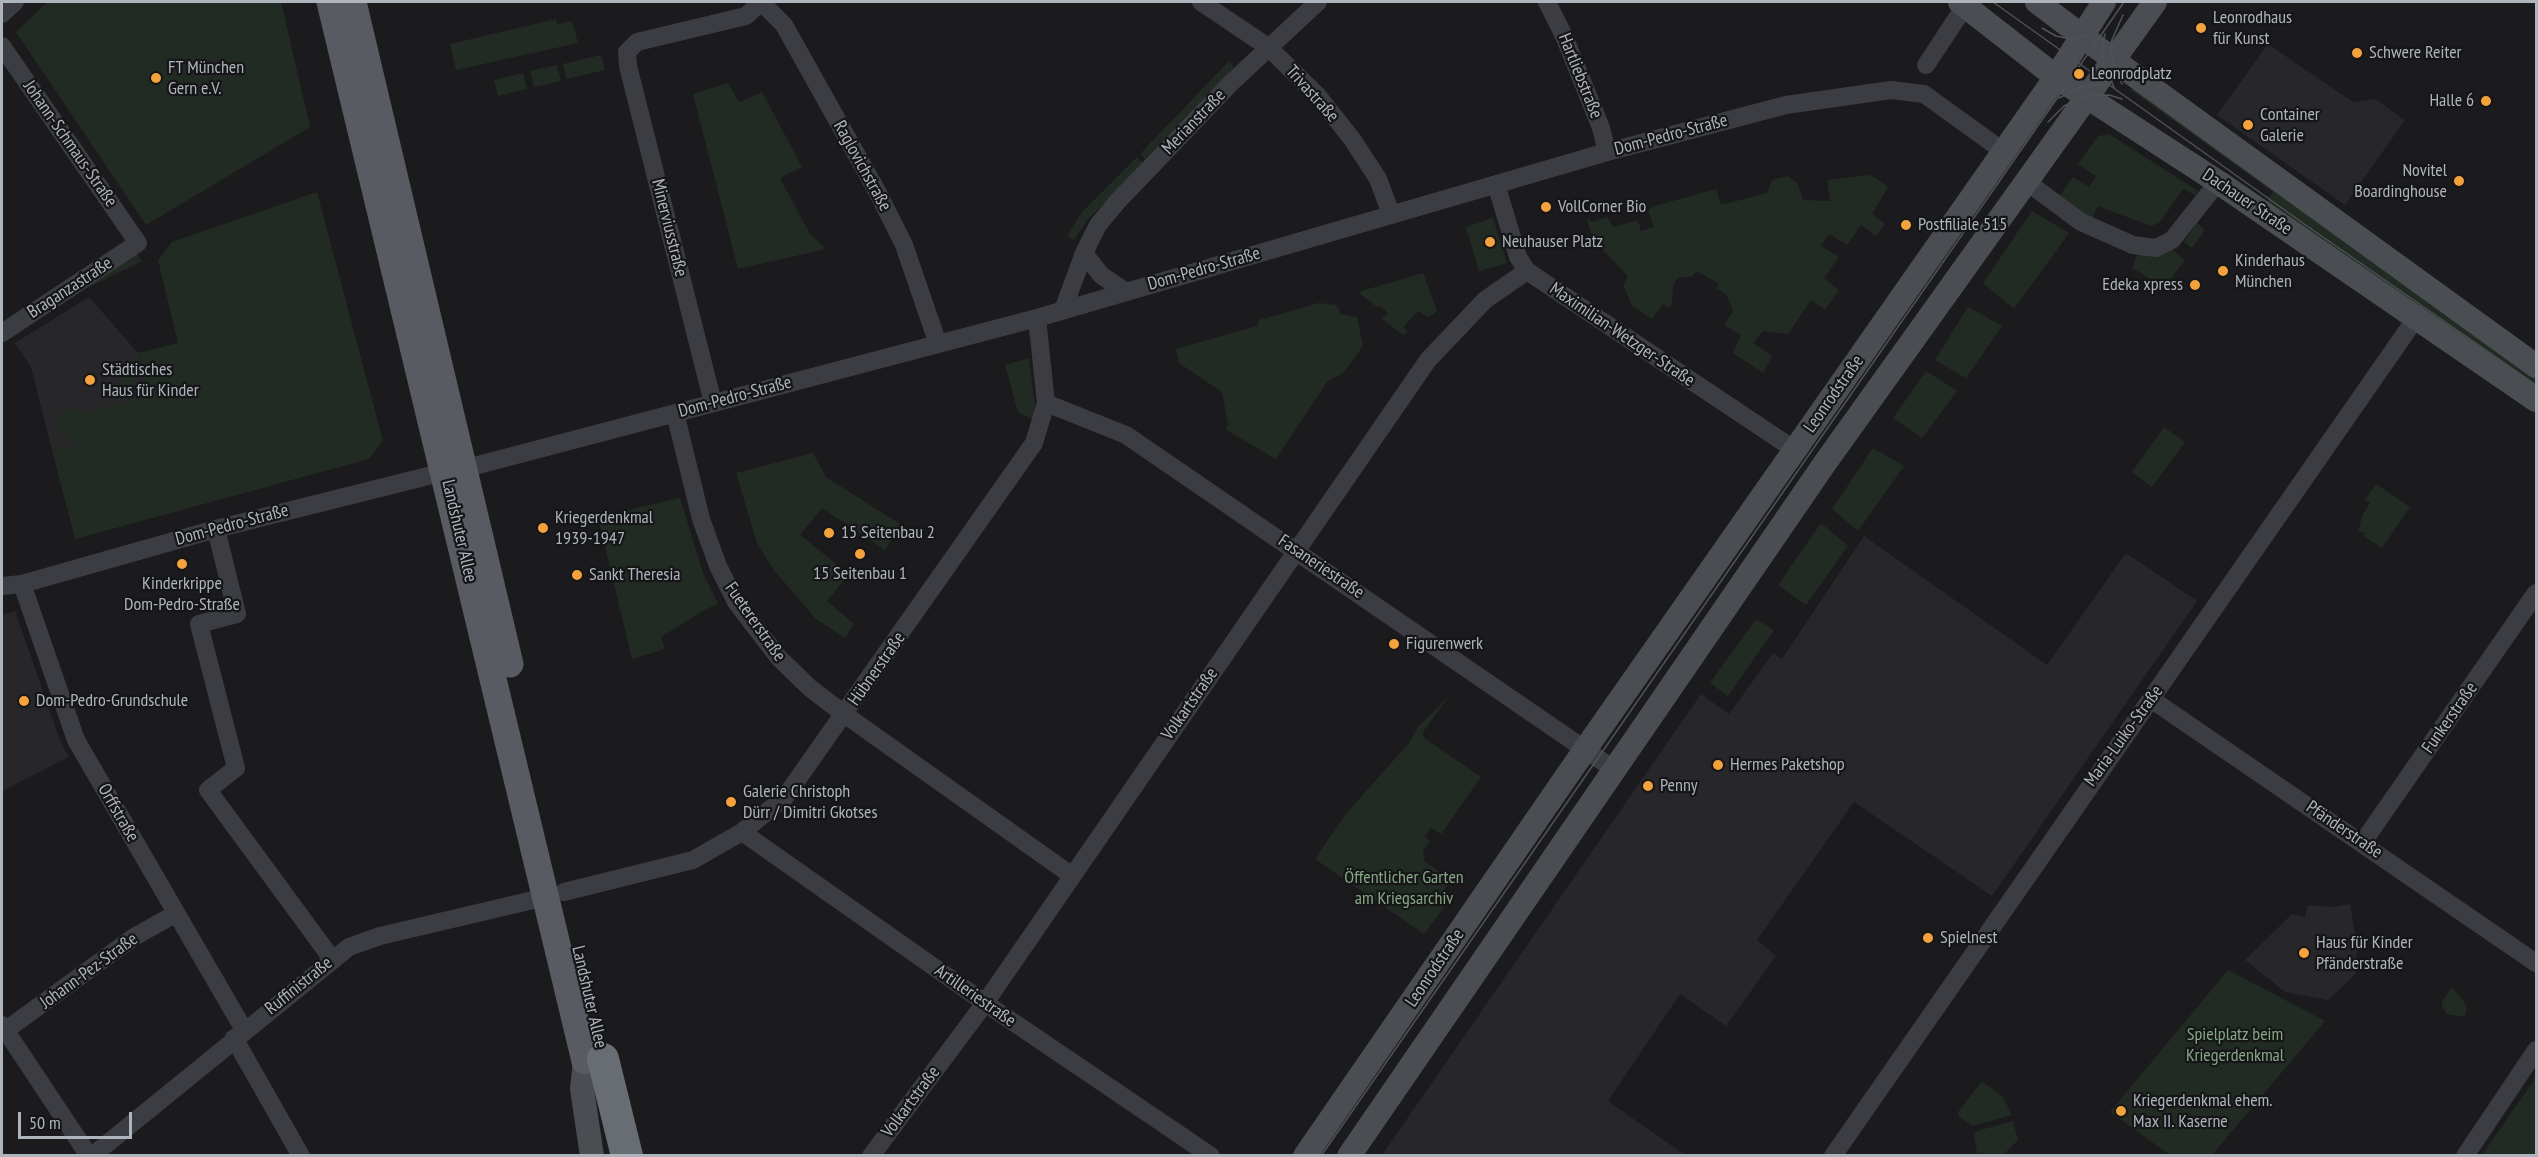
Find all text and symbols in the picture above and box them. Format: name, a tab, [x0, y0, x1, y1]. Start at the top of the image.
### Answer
place label: Leonrodhaus für Kunst	[2213, 7, 2292, 50]
marker: Leonrodhaus für Kunst	[2194, 21, 2208, 35]
street label: Hartliebstraße	[1553, 30, 1607, 122]
place label: Schwere Reiter	[2369, 42, 2462, 64]
marker: Schwere Reiter	[2350, 46, 2364, 60]
place label: FT München Gern e.V.	[168, 57, 244, 100]
street label: Trivastraße	[1281, 61, 1343, 127]
place label: Leonrodplatz	[2091, 63, 2172, 85]
marker: Leonrodplatz	[2072, 67, 2086, 81]
marker: FT München Gern e.V.	[149, 71, 163, 85]
street label: Johann-Schmaus-Straße	[18, 77, 122, 211]
street label: Merianstraße	[1158, 85, 1230, 159]
place label: Halle 6	[2429, 90, 2474, 112]
marker: Halle 6	[2479, 94, 2493, 108]
place label: Container Galerie	[2260, 104, 2320, 146]
street label: Dom-Pedro-Straße	[1612, 110, 1730, 160]
street label: Raglovichstraße	[828, 117, 896, 215]
marker: Container Galerie	[2241, 118, 2255, 132]
place label: Novitel Boardinghouse	[2354, 160, 2447, 202]
street label: Dachauer Straße	[2198, 164, 2296, 240]
marker: Novitel Boardinghouse	[2452, 174, 2466, 188]
street label: Minerviusstraße	[646, 177, 692, 279]
place label: VollCorner Bio	[1558, 196, 1646, 218]
marker: VollCorner Bio	[1539, 200, 1553, 214]
place label: Postfiliale 515	[1918, 214, 2007, 236]
marker: Postfiliale 515	[1899, 218, 1913, 232]
place label: Neuhauser Platz	[1502, 231, 1603, 253]
marker: Neuhauser Platz	[1483, 235, 1497, 249]
street label: Dom-Pedro-Straße	[1145, 243, 1263, 295]
place label: Kinderhaus München	[2235, 250, 2305, 292]
street label: Braganzastraße	[24, 253, 116, 323]
marker: Kinderhaus München	[2216, 264, 2230, 278]
place label: Edeka xpress	[2102, 274, 2183, 296]
street label: Maximilian-Wetzger-Straße	[1545, 278, 1699, 392]
marker: Edeka xpress	[2188, 278, 2202, 292]
street label: Leonrodstraße	[1799, 351, 1869, 437]
place label: Städtisches Haus für Kinder	[102, 359, 199, 401]
street label: Dom-Pedro-Straße	[676, 372, 794, 422]
marker: Städtisches Haus für Kinder	[83, 373, 97, 387]
street label: Landshuter Allee	[437, 478, 481, 584]
street label: Dom-Pedro-Straße	[173, 500, 291, 550]
place label: Kriegerdenkmal 1939-1947	[555, 507, 653, 550]
marker: Kriegerdenkmal 1939-1947	[536, 521, 550, 535]
place label: 15 Seitenbau 2	[841, 522, 935, 544]
marker: 15 Seitenbau 2	[822, 526, 836, 540]
street label: Fasaneriestraße	[1274, 530, 1368, 604]
marker: 15 Seitenbau 1	[853, 547, 867, 561]
marker: Kinderkrippe Dom-Pedro-Straße	[175, 557, 189, 571]
place label: 15 Seitenbau 1	[813, 563, 907, 585]
place label: Sankt Theresia	[589, 564, 681, 586]
marker: Sankt Theresia	[570, 568, 584, 582]
place label: Kinderkrippe Dom-Pedro-Straße	[124, 573, 240, 616]
street label: Fuetererstraße	[720, 578, 790, 666]
street label: Hübnerstraße	[844, 628, 910, 710]
place label: Figurenwerk	[1406, 633, 1483, 655]
marker: Figurenwerk	[1387, 637, 1401, 651]
street label: Volkartstraße	[1157, 664, 1223, 744]
street label: Funkerstraße	[2418, 678, 2482, 758]
street label: Maria-Luiko-Straße	[2080, 681, 2168, 791]
place label: Dom-Pedro-Grundschule	[36, 690, 188, 712]
marker: Dom-Pedro-Grundschule	[17, 694, 31, 708]
place label: Hermes Paketshop	[1730, 754, 1845, 776]
marker: Hermes Paketshop	[1711, 758, 1725, 772]
place label: Penny	[1660, 775, 1698, 797]
marker: Penny	[1641, 779, 1655, 793]
street label: Orffstraße	[93, 780, 143, 846]
place label: Galerie Christoph Dürr / Dimitri Gkotses	[743, 781, 878, 824]
marker: Galerie Christoph Dürr / Dimitri Gkotses	[724, 795, 738, 809]
street label: Pfänderstraße	[2302, 797, 2386, 863]
park label: Öffentlicher Garten am Kriegsarchiv	[1344, 867, 1464, 910]
street label: Leonrodstraße	[1401, 925, 1469, 1011]
place label: Spielnest	[1940, 927, 1997, 949]
street label: Johann-Pez-Straße	[36, 928, 142, 1014]
marker: Spielnest	[1921, 931, 1935, 945]
place label: Haus für Kinder Pfänderstraße	[2316, 932, 2413, 974]
street label: Landshuter Allee	[567, 944, 611, 1050]
marker: Haus für Kinder Pfänderstraße	[2297, 946, 2311, 960]
street label: Ruffinistraße	[261, 952, 337, 1020]
street label: Artilleriestraße	[930, 960, 1020, 1032]
park label: Spielplatz beim Kriegerdenkmal	[2186, 1024, 2284, 1066]
street label: Volkartstraße	[877, 1062, 945, 1142]
place label: Kriegerdenkmal ehem. Max II. Kaserne	[2133, 1090, 2273, 1132]
scale bar	[21, 1100, 135, 1138]
marker: Kriegerdenkmal ehem. Max II. Kaserne	[2114, 1104, 2128, 1118]
text: 50 m	[29, 1111, 61, 1134]

